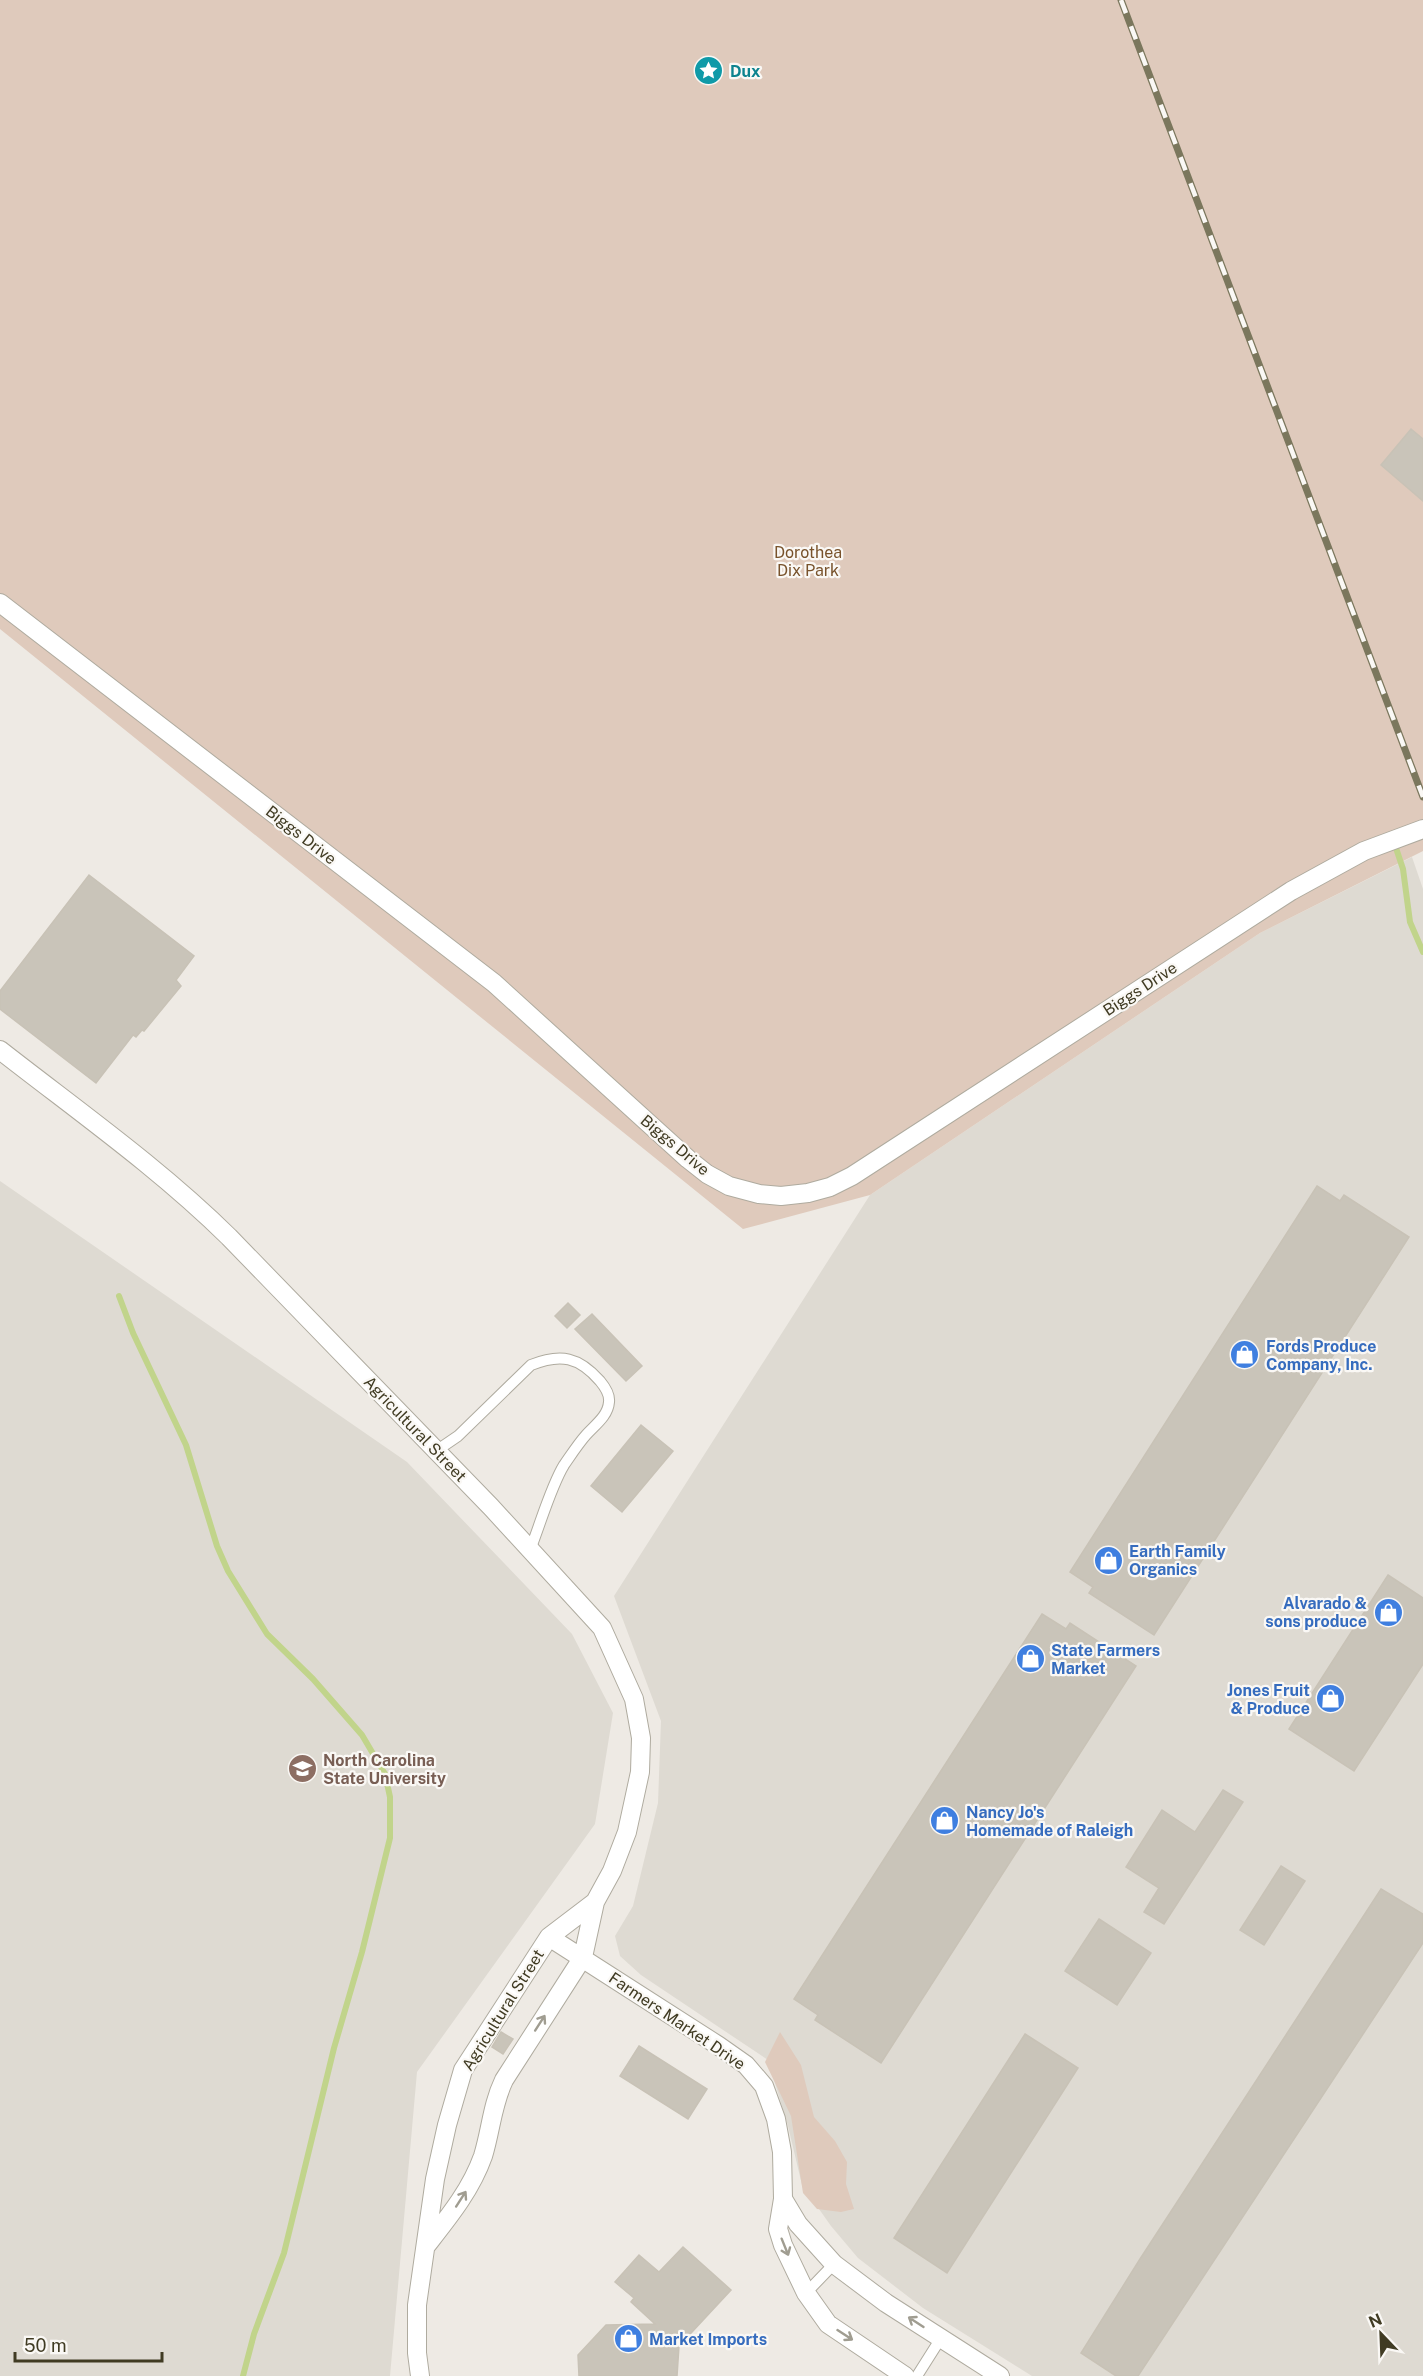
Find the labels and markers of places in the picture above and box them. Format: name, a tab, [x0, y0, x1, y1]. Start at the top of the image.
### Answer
place icon: Dux	[693, 55, 725, 87]
place label: Dux	[730, 62, 761, 81]
place label: Fords Produce Company, Inc.	[1266, 1337, 1376, 1374]
shop icon: Fords Produce Company, Inc.	[1229, 1339, 1261, 1371]
place label: Earth Family Organics	[1129, 1542, 1226, 1579]
shop icon: Earth Family Organics	[1092, 1544, 1124, 1576]
place label: Alvarado & sons produce	[1265, 1594, 1367, 1631]
shop icon: Alvarado & sons produce	[1372, 1596, 1404, 1628]
place label: State Farmers Market	[1051, 1641, 1160, 1678]
shop icon: State Farmers Market	[1014, 1643, 1046, 1675]
place label: Jones Fruit & Produce	[1227, 1681, 1310, 1718]
shop icon: Jones Fruit & Produce	[1315, 1683, 1347, 1715]
place label: North Carolina State University	[323, 1751, 446, 1788]
school or university icon: North Carolina State University	[286, 1753, 318, 1785]
place label: Nancy Jo's Homemade of Raleigh	[966, 1803, 1133, 1840]
shop icon: Nancy Jo's Homemade of Raleigh	[929, 1805, 961, 1837]
shop icon: Market Imports	[612, 2323, 644, 2355]
place label: Market Imports	[649, 2330, 767, 2349]

